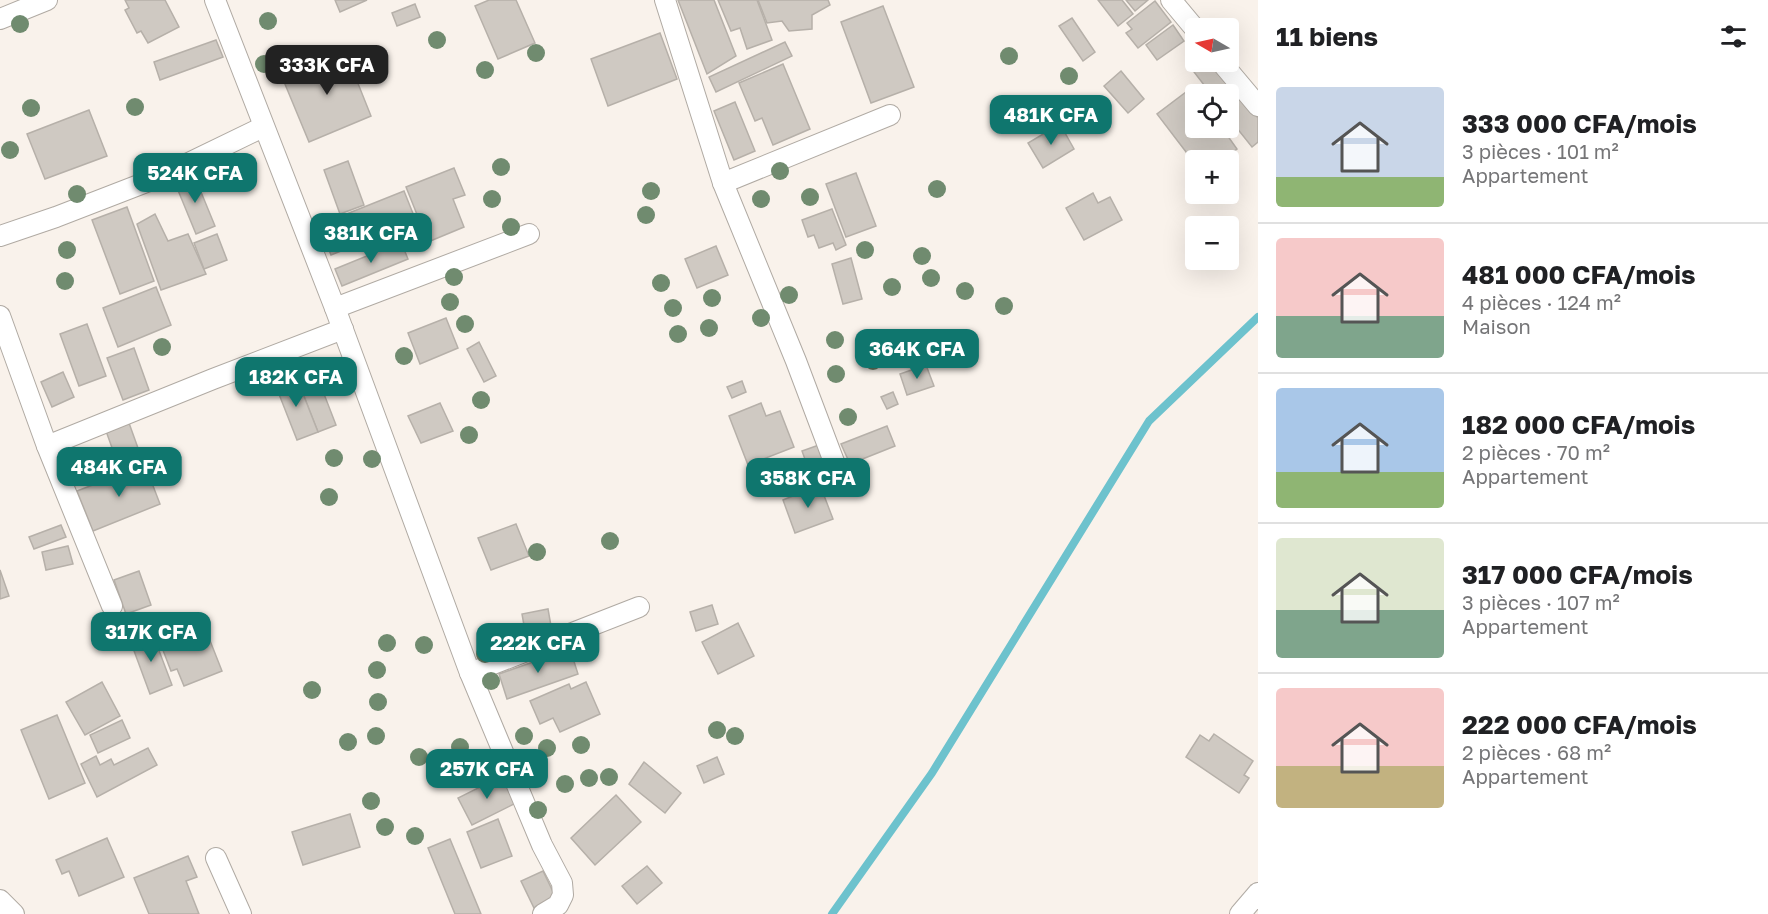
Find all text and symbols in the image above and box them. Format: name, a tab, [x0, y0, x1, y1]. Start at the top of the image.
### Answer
north arrow	[1185, 18, 1239, 72]
map controls	[1185, 18, 1239, 270]
icon: filters	[1717, 20, 1750, 53]
text: 11 biens	[1276, 21, 1378, 52]
pin: 333K CFA	[265, 45, 389, 96]
text: 333K CFA	[279, 52, 375, 76]
button: locate	[1185, 84, 1239, 138]
pin: 481K CFA	[989, 95, 1113, 146]
text: 481K CFA	[1004, 102, 1098, 126]
text: 333 000 CFA/mois	[1462, 108, 1697, 139]
icon: home	[1324, 111, 1396, 183]
text: 3 pièces · 101 m²	[1462, 139, 1619, 163]
button: +	[1185, 150, 1239, 204]
pin: 524K CFA	[133, 153, 257, 204]
text: 524K CFA	[147, 160, 243, 184]
text: Appartement	[1462, 163, 1589, 187]
pin: 381K CFA	[309, 213, 433, 264]
button: −	[1185, 216, 1239, 270]
text: 381K CFA	[324, 220, 418, 244]
text: 481 000 CFA/mois	[1462, 259, 1696, 290]
icon: home	[1324, 262, 1396, 334]
text: 4 pièces · 124 m²	[1462, 290, 1621, 314]
text: Maison	[1462, 314, 1531, 338]
pin: 364K CFA	[855, 329, 979, 380]
text: 364K CFA	[869, 336, 965, 360]
pin: 182K CFA	[234, 357, 358, 408]
text: 182K CFA	[249, 364, 343, 388]
text: 182 000 CFA/mois	[1462, 409, 1695, 440]
icon: home	[1324, 412, 1396, 484]
text: 2 pièces · 70 m²	[1462, 440, 1610, 464]
pin: 484K CFA	[57, 447, 181, 498]
text: 484K CFA	[71, 454, 167, 478]
pin: 358K CFA	[746, 458, 870, 509]
text: Appartement	[1462, 464, 1589, 488]
text: 358K CFA	[760, 465, 856, 489]
text: 317 000 CFA/mois	[1462, 559, 1693, 590]
icon: home	[1324, 562, 1396, 634]
text: 3 pièces · 107 m²	[1462, 590, 1620, 614]
pin: 317K CFA	[89, 612, 213, 663]
text: Appartement	[1462, 614, 1589, 638]
text: 317K CFA	[105, 619, 197, 643]
pin: 222K CFA	[476, 623, 600, 674]
text: 222K CFA	[490, 630, 586, 654]
text: 222 000 CFA/mois	[1462, 709, 1697, 740]
icon: home	[1324, 712, 1396, 784]
text: 2 pièces · 68 m²	[1462, 740, 1611, 764]
pin: 257K CFA	[425, 749, 549, 800]
text: 257K CFA	[440, 756, 534, 780]
text: Appartement	[1462, 764, 1589, 788]

